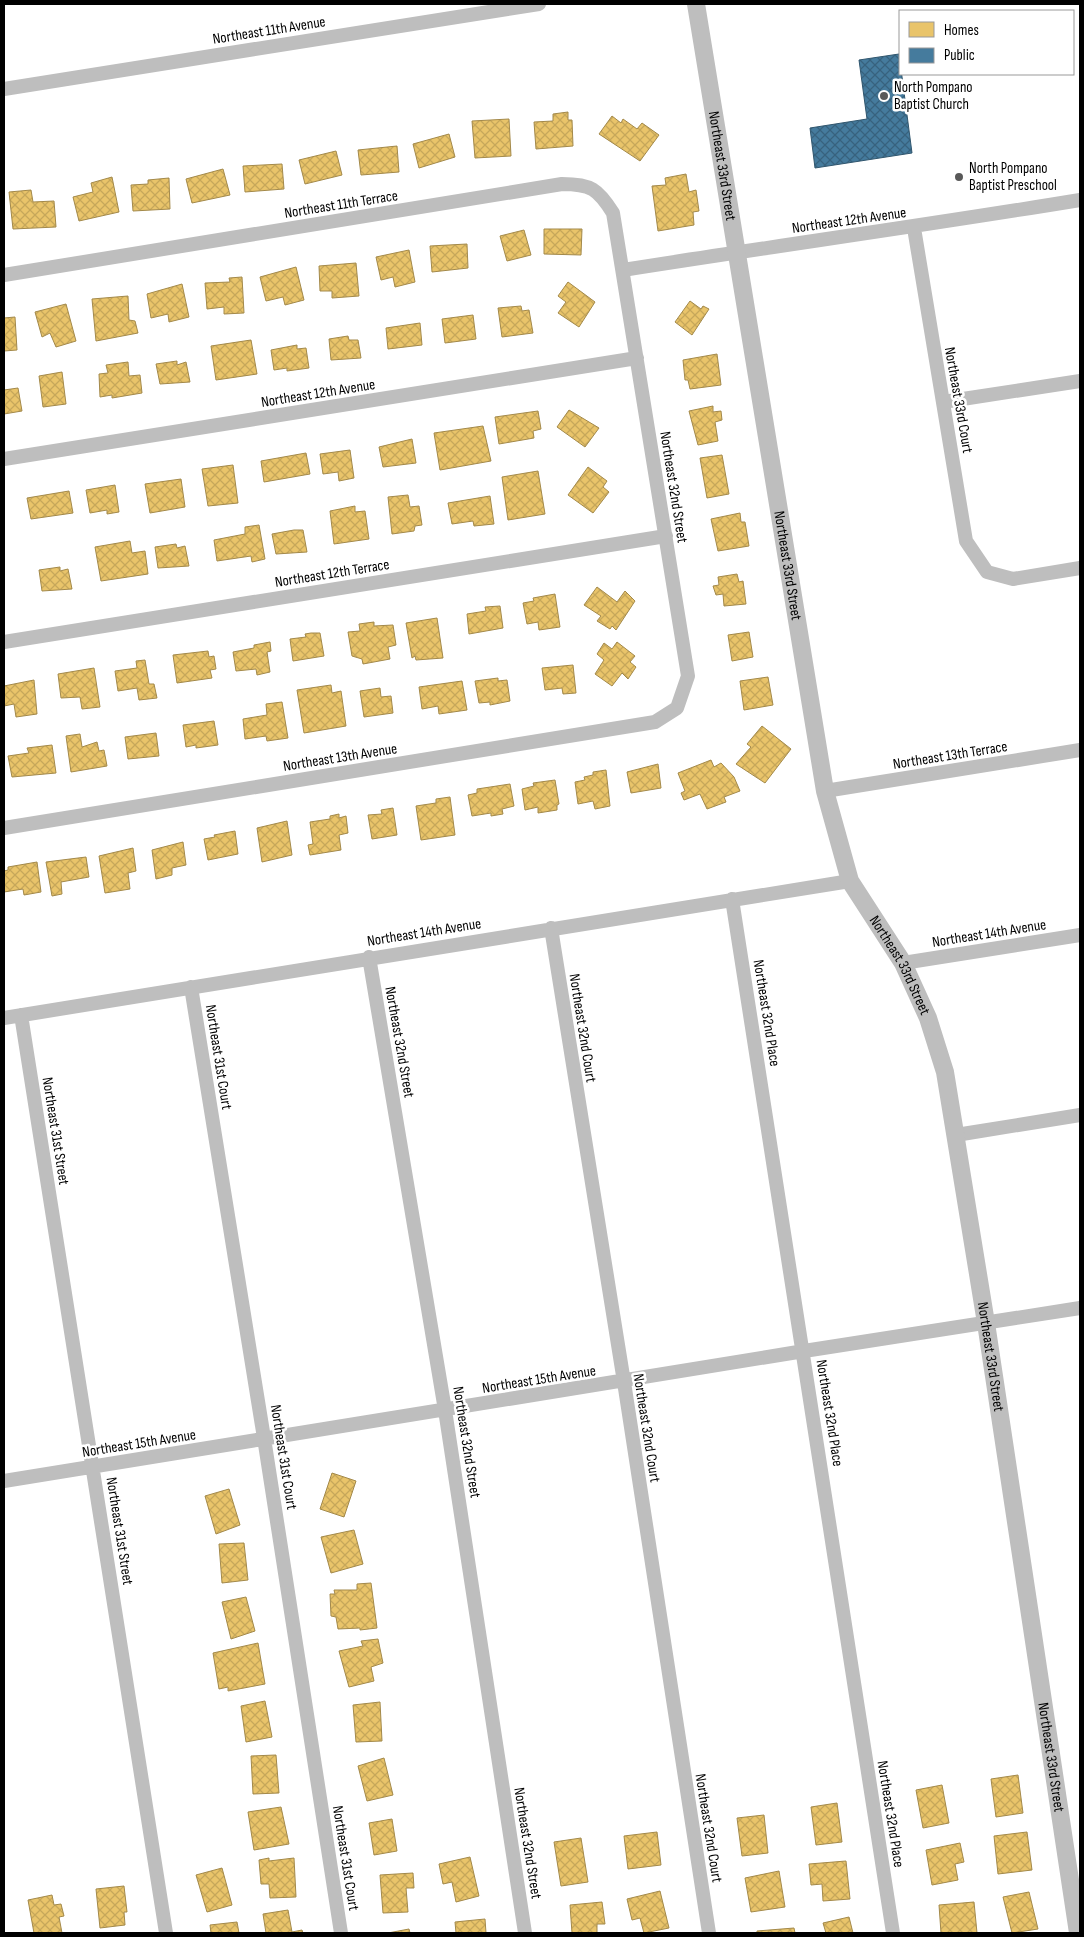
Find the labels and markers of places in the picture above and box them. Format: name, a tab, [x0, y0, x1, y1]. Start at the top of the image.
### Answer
place label: North Pompano Baptist Church	[894, 78, 973, 114]
marker: North Pompano Baptist Church	[878, 90, 890, 102]
place label: North Pompano Baptist Preschool	[969, 159, 1057, 195]
marker: North Pompano Baptist Preschool	[953, 171, 965, 183]

